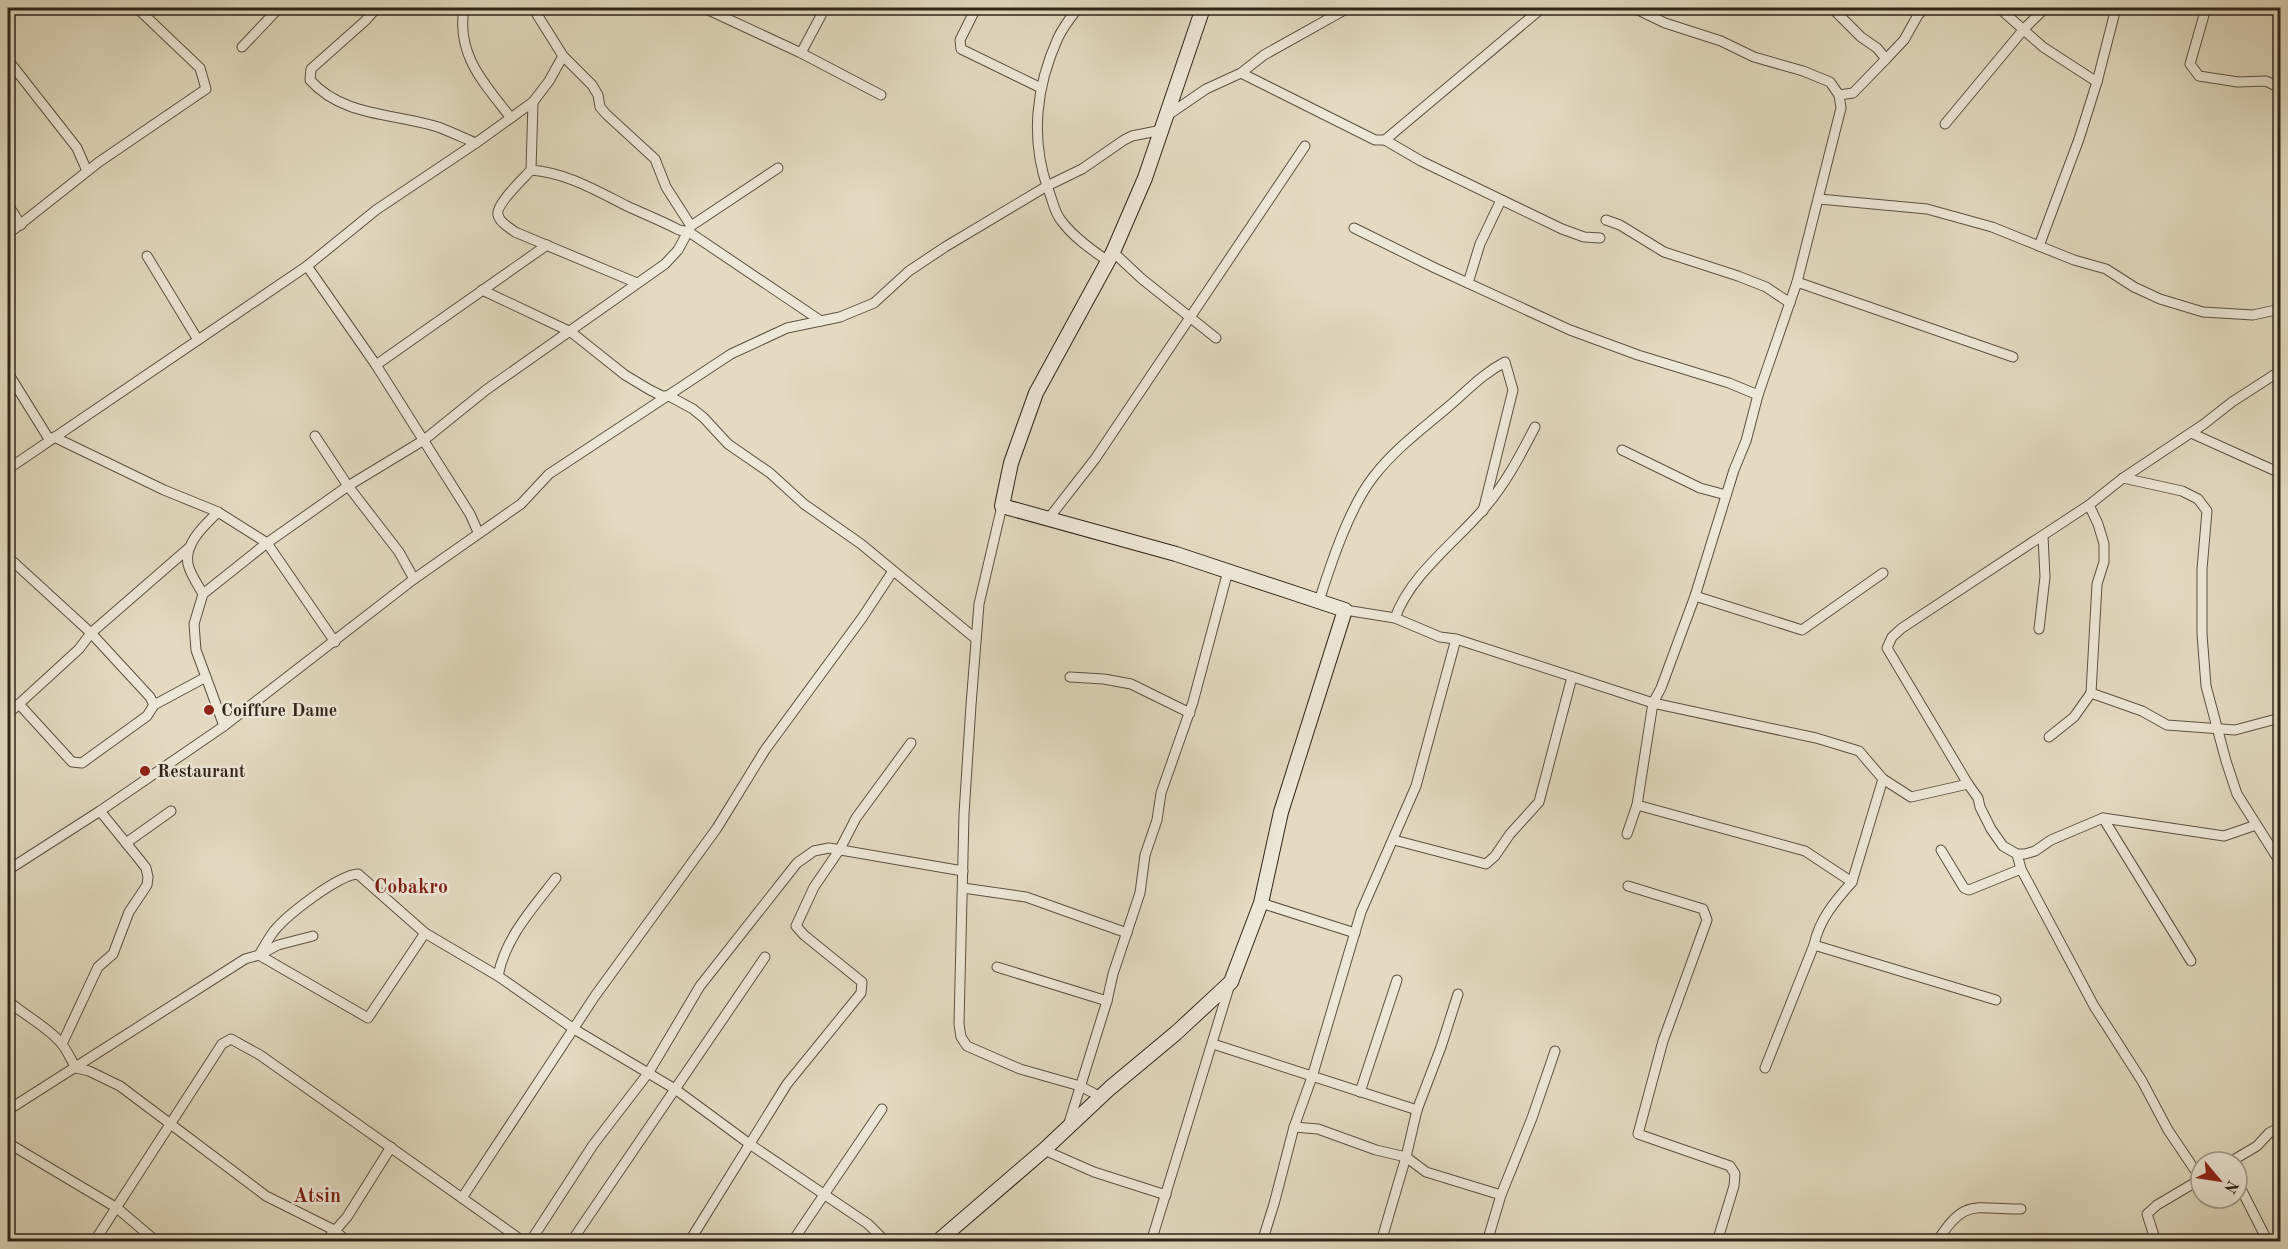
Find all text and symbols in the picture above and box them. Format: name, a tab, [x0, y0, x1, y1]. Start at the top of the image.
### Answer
place label: Coiffure Dame	[221, 702, 337, 720]
marker: Coiffure Dame	[202, 703, 216, 717]
place label: Restaurant	[157, 763, 246, 781]
marker: Restaurant	[138, 764, 152, 778]
district label: Cobakro	[374, 878, 448, 898]
north arrow	[2189, 1150, 2249, 1210]
text: N	[2220, 1177, 2240, 1196]
district label: Atsin	[293, 1187, 341, 1207]

